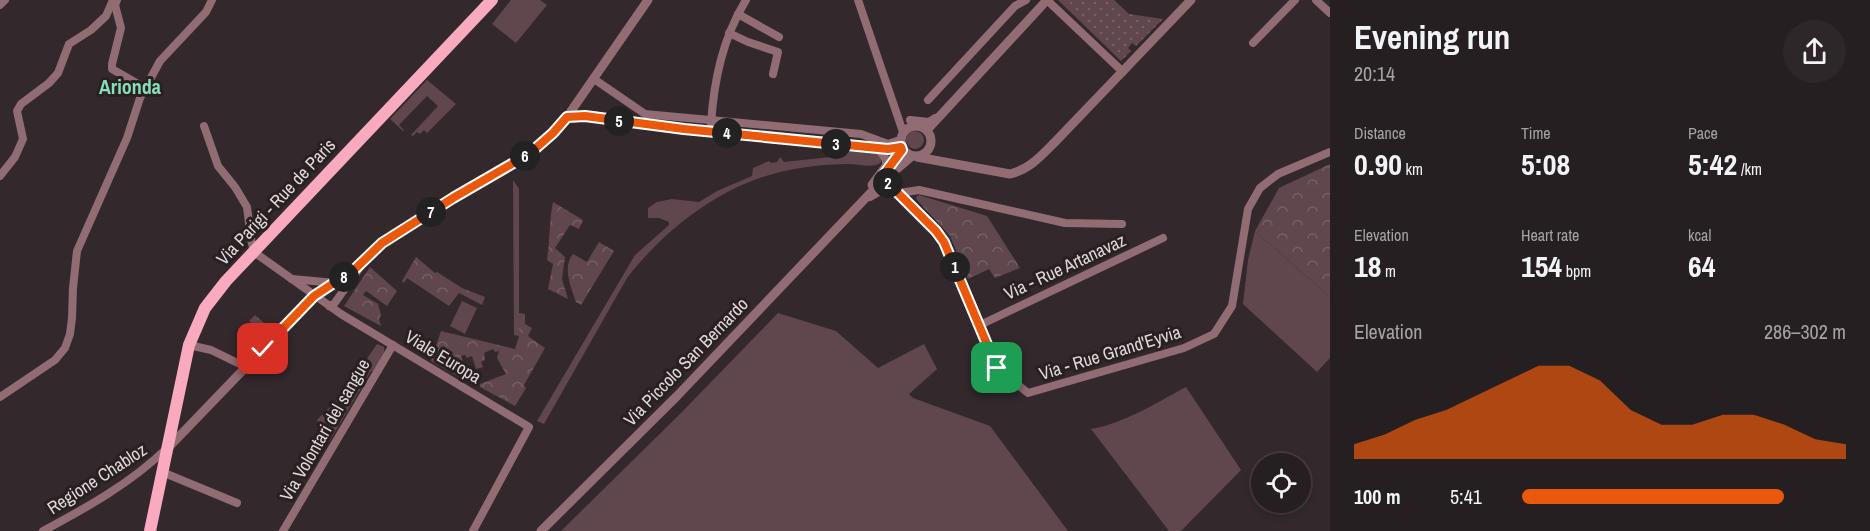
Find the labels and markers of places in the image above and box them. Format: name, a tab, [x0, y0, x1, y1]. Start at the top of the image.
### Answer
pin: 5	[604, 106, 634, 136]
pin: 4	[712, 118, 742, 148]
pin: 3	[821, 129, 851, 159]
pin: 6	[510, 141, 540, 171]
pin: 2	[873, 168, 903, 198]
pin: 7	[416, 197, 446, 227]
pin: 1	[940, 252, 970, 282]
pin: 8	[329, 262, 359, 292]
pin	[237, 323, 288, 374]
pin	[971, 342, 1022, 393]

